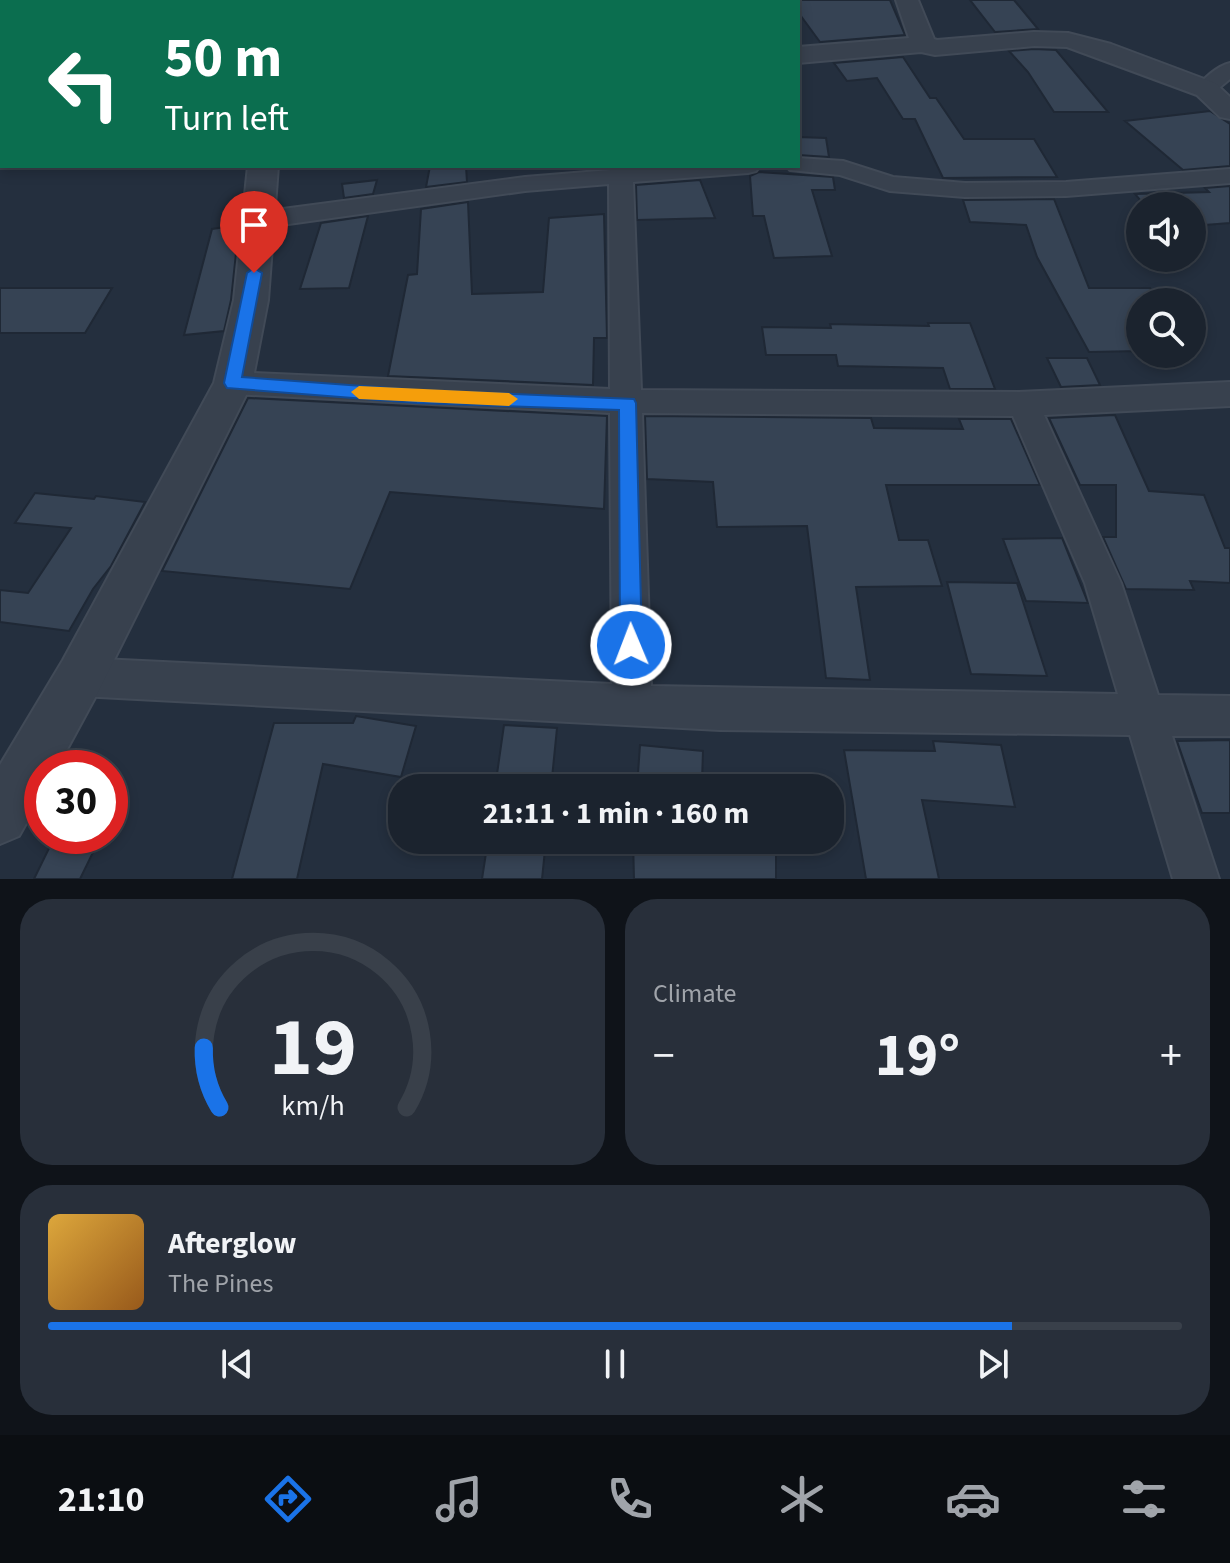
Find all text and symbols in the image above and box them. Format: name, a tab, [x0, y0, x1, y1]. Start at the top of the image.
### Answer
text: 50 m	[164, 19, 282, 98]
icon: left	[32, 32, 136, 136]
text: Turn left	[164, 93, 289, 144]
pin	[220, 191, 288, 273]
map controls	[1126, 192, 1206, 368]
button: sound	[1126, 192, 1206, 272]
icon: arrive	[232, 203, 276, 247]
button: search	[1126, 288, 1206, 368]
position arrow	[589, 603, 673, 687]
speed limit sign: 30	[24, 750, 128, 854]
text: 21:11 · 1 min · 160 m	[483, 792, 749, 835]
text: Climate	[653, 975, 737, 1012]
text: 19	[269, 989, 356, 1107]
text: 19°	[875, 1014, 960, 1099]
text: −	[653, 1025, 675, 1088]
text: +	[1160, 1025, 1182, 1088]
text: km/h	[281, 1086, 344, 1126]
text: Afterglow	[168, 1222, 296, 1265]
text: The Pines	[168, 1265, 273, 1302]
icon: previous	[215, 1342, 259, 1386]
icon: pause	[593, 1342, 637, 1386]
icon: next	[971, 1342, 1015, 1386]
icon: directions	[260, 1471, 316, 1527]
icon: music	[431, 1471, 487, 1527]
icon: phone	[602, 1471, 658, 1527]
icon: climate	[774, 1471, 830, 1527]
icon: car	[945, 1471, 1001, 1527]
icon: filters	[1116, 1471, 1172, 1527]
text: 21:10	[58, 1474, 144, 1525]

